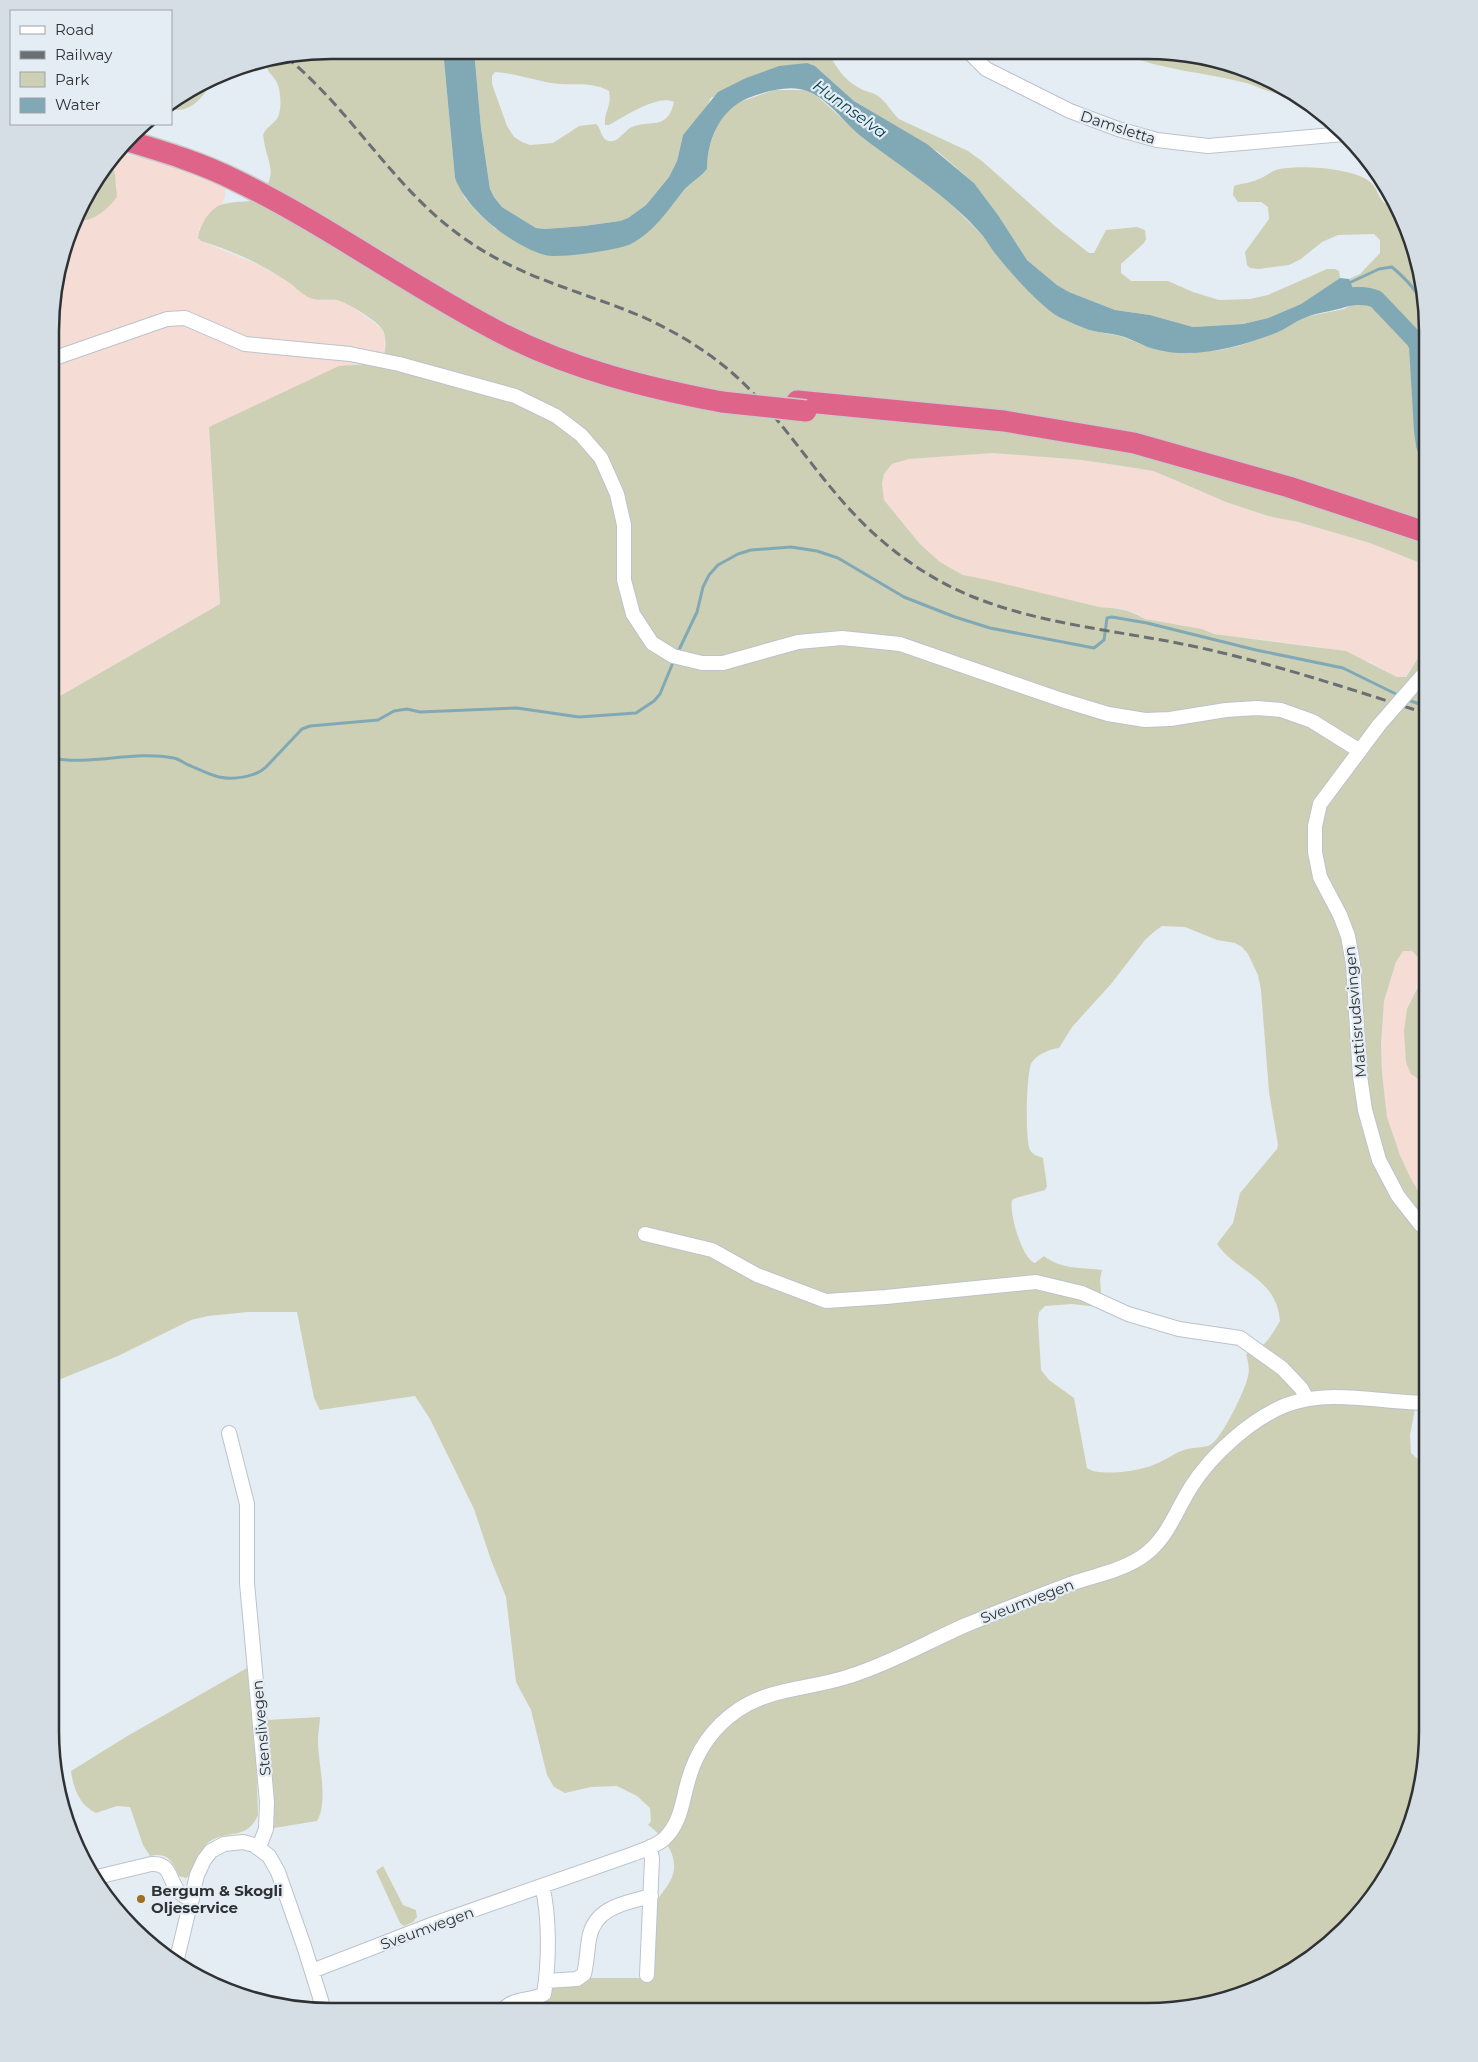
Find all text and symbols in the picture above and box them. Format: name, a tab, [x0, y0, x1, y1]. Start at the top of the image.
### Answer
legend	[10, 10, 172, 125]
text: Road	[55, 20, 94, 39]
text: Railway	[55, 45, 113, 64]
text: Park	[55, 70, 89, 89]
water label: Hunnselva	[809, 76, 891, 142]
text: Water	[55, 95, 101, 114]
street label: Damsletta	[1078, 106, 1158, 148]
street label: Mattisrudsvingen	[1340, 946, 1370, 1078]
street label: Sveumvegen	[978, 1575, 1076, 1627]
street label: Stenslivegen	[247, 1679, 275, 1777]
place label: Bergum & Skogli Oljeservice	[151, 1881, 283, 1917]
marker: Bergum & Skogli Oljeservice	[135, 1893, 147, 1905]
street label: Sveumvegen	[378, 1902, 476, 1954]

